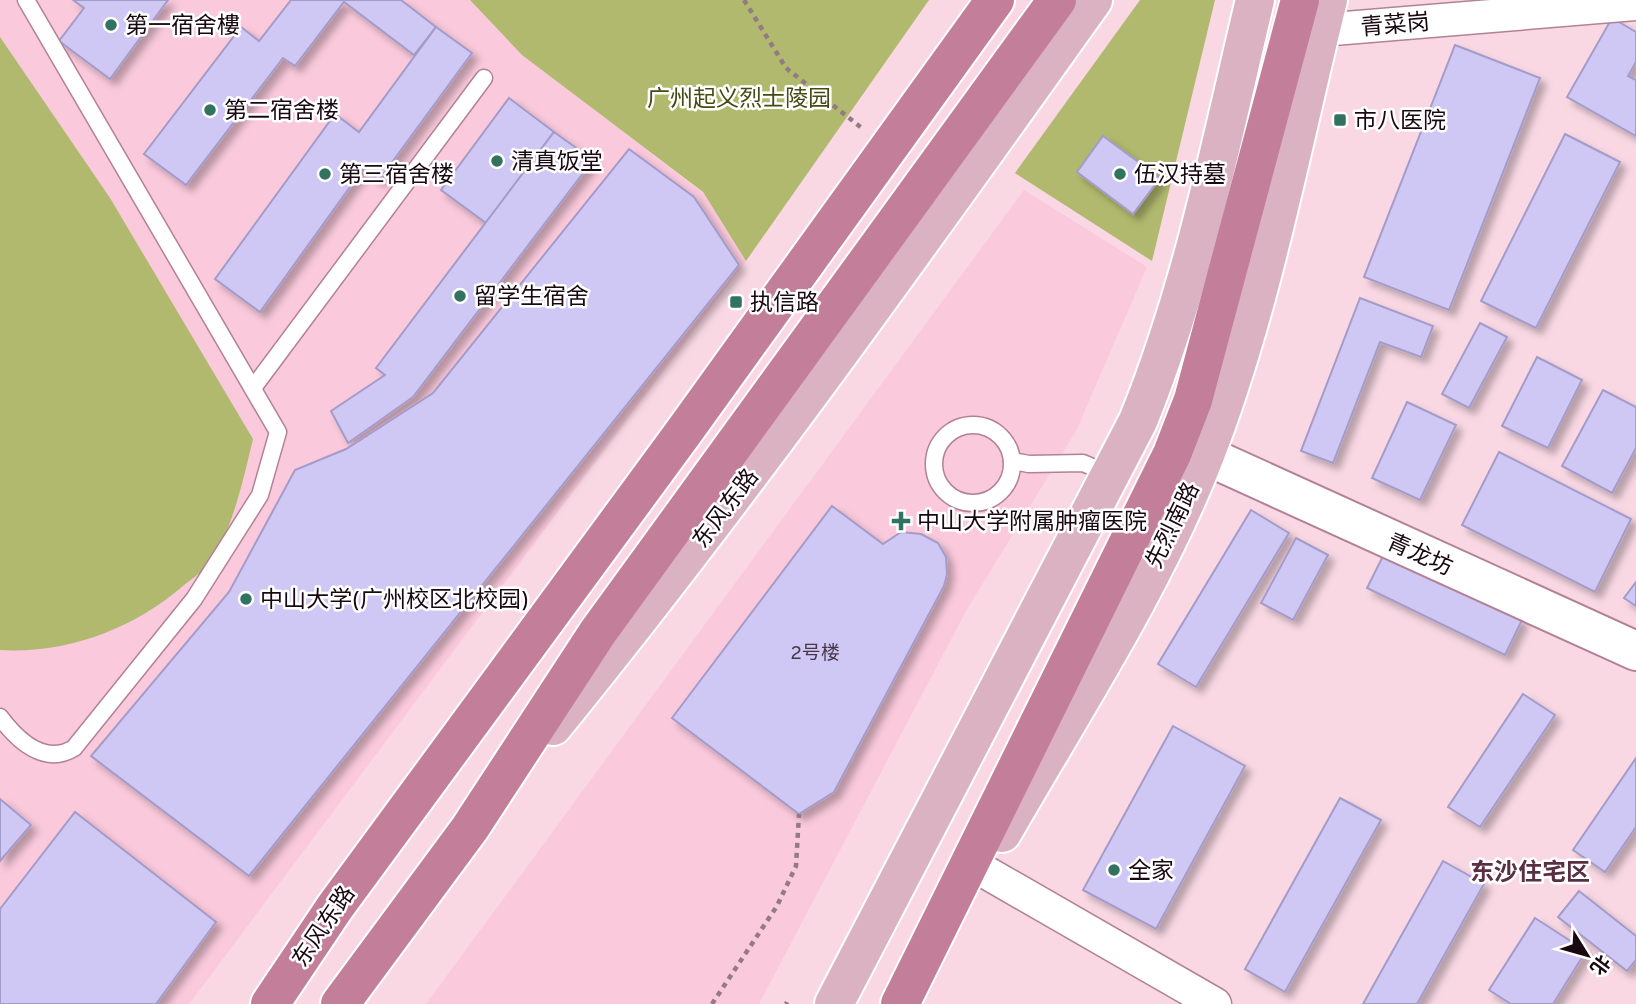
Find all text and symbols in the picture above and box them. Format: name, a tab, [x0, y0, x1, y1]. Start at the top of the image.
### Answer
street label: 青菜岗	[1360, 9, 1431, 44]
place label: 第一宿舍樓	[125, 13, 240, 42]
marker: 第一宿舍樓	[103, 17, 119, 33]
park label: 广州起义烈士陵园	[647, 86, 831, 115]
place label: 第二宿舍楼	[224, 98, 339, 127]
marker: 第二宿舍楼	[202, 102, 218, 118]
place label: 市八医院	[1354, 108, 1446, 137]
marker: 市八医院	[1332, 112, 1348, 128]
place label: 清真饭堂	[511, 149, 603, 178]
marker: 清真饭堂	[489, 153, 505, 169]
place label: 第三宿舍楼	[339, 162, 454, 191]
place label: 伍汉持墓	[1134, 162, 1226, 191]
marker: 第三宿舍楼	[317, 166, 333, 182]
marker: 伍汉持墓	[1112, 166, 1128, 182]
place label: 留学生宿舍	[474, 284, 589, 313]
marker: 留学生宿舍	[452, 288, 468, 304]
place label: 执信路	[750, 290, 819, 319]
marker: 执信路	[728, 294, 744, 310]
street label: 东风东路	[688, 464, 766, 555]
street label: 先烈南路	[1141, 478, 1207, 574]
place label: 中山大学附属肿瘤医院	[917, 509, 1147, 538]
marker: 中山大学附属肿瘤医院	[891, 511, 911, 531]
street label: 青龙坊	[1382, 529, 1456, 584]
place label: 中山大学(广州校区北校园)	[260, 587, 529, 616]
marker: 中山大学(广州校区北校园)	[238, 591, 254, 607]
house number: 2号楼	[790, 642, 840, 666]
place label: 全家	[1128, 858, 1174, 887]
district label: 东沙住宅区	[1470, 859, 1590, 889]
marker: 全家	[1106, 862, 1122, 878]
street label: 东风东路	[287, 881, 363, 974]
north arrow	[1552, 920, 1622, 990]
text: 北	[1584, 949, 1614, 979]

